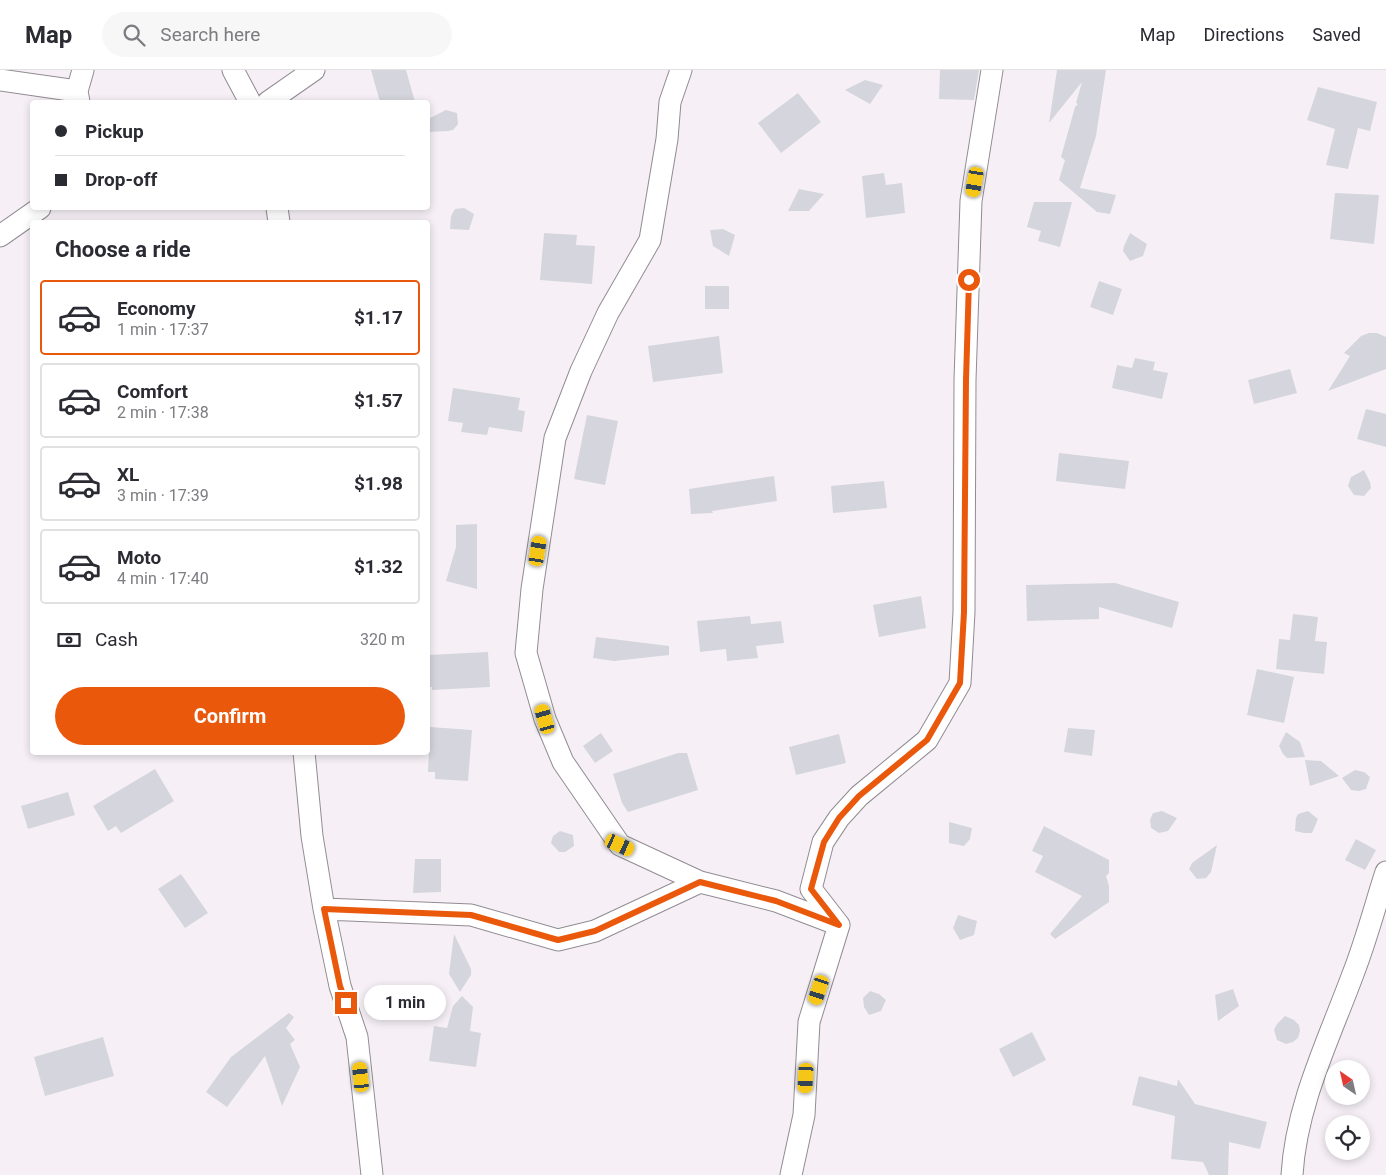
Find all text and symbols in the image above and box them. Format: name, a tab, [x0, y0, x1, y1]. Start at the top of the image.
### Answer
search box	[102, 12, 452, 57]
text: Map	[25, 21, 72, 49]
icon: search	[120, 21, 148, 49]
text: Search here	[160, 23, 260, 46]
text: Map	[1140, 24, 1175, 45]
text: Directions	[1203, 24, 1284, 45]
text: Saved	[1312, 24, 1361, 45]
text: Pickup	[85, 120, 144, 143]
car	[965, 166, 984, 198]
text: Drop-off	[85, 168, 157, 191]
text: Choose a ride	[55, 237, 191, 262]
route start	[958, 269, 980, 291]
icon: car	[57, 295, 102, 340]
text: Economy	[117, 297, 196, 320]
text: $1.17	[354, 306, 403, 329]
text: 1 min · 17:37	[117, 320, 209, 339]
icon: car	[57, 378, 102, 423]
text: Comfort	[117, 380, 188, 403]
text: $1.57	[354, 389, 403, 412]
text: 2 min · 17:38	[117, 403, 209, 422]
icon: car	[57, 461, 102, 506]
text: XL	[117, 463, 139, 486]
text: $1.98	[354, 472, 403, 495]
text: 3 min · 17:39	[117, 486, 209, 505]
car	[528, 535, 547, 567]
icon: car	[57, 544, 102, 589]
text: Moto	[117, 546, 161, 569]
text: $1.32	[354, 555, 403, 578]
text: 4 min · 17:40	[117, 569, 209, 588]
icon: cash	[55, 626, 83, 654]
text: Cash	[95, 628, 138, 651]
text: 320 m	[360, 630, 405, 649]
button: Confirm	[55, 687, 405, 745]
car	[533, 703, 556, 735]
car	[603, 832, 636, 858]
car	[807, 973, 830, 1007]
callout: 1 min	[364, 986, 446, 1020]
route end	[335, 992, 357, 1014]
text: 1 min	[385, 993, 425, 1012]
north arrow	[1325, 1060, 1370, 1105]
map controls	[1325, 1060, 1370, 1160]
car	[351, 1061, 370, 1093]
car	[797, 1063, 814, 1093]
button: locate	[1325, 1115, 1370, 1160]

